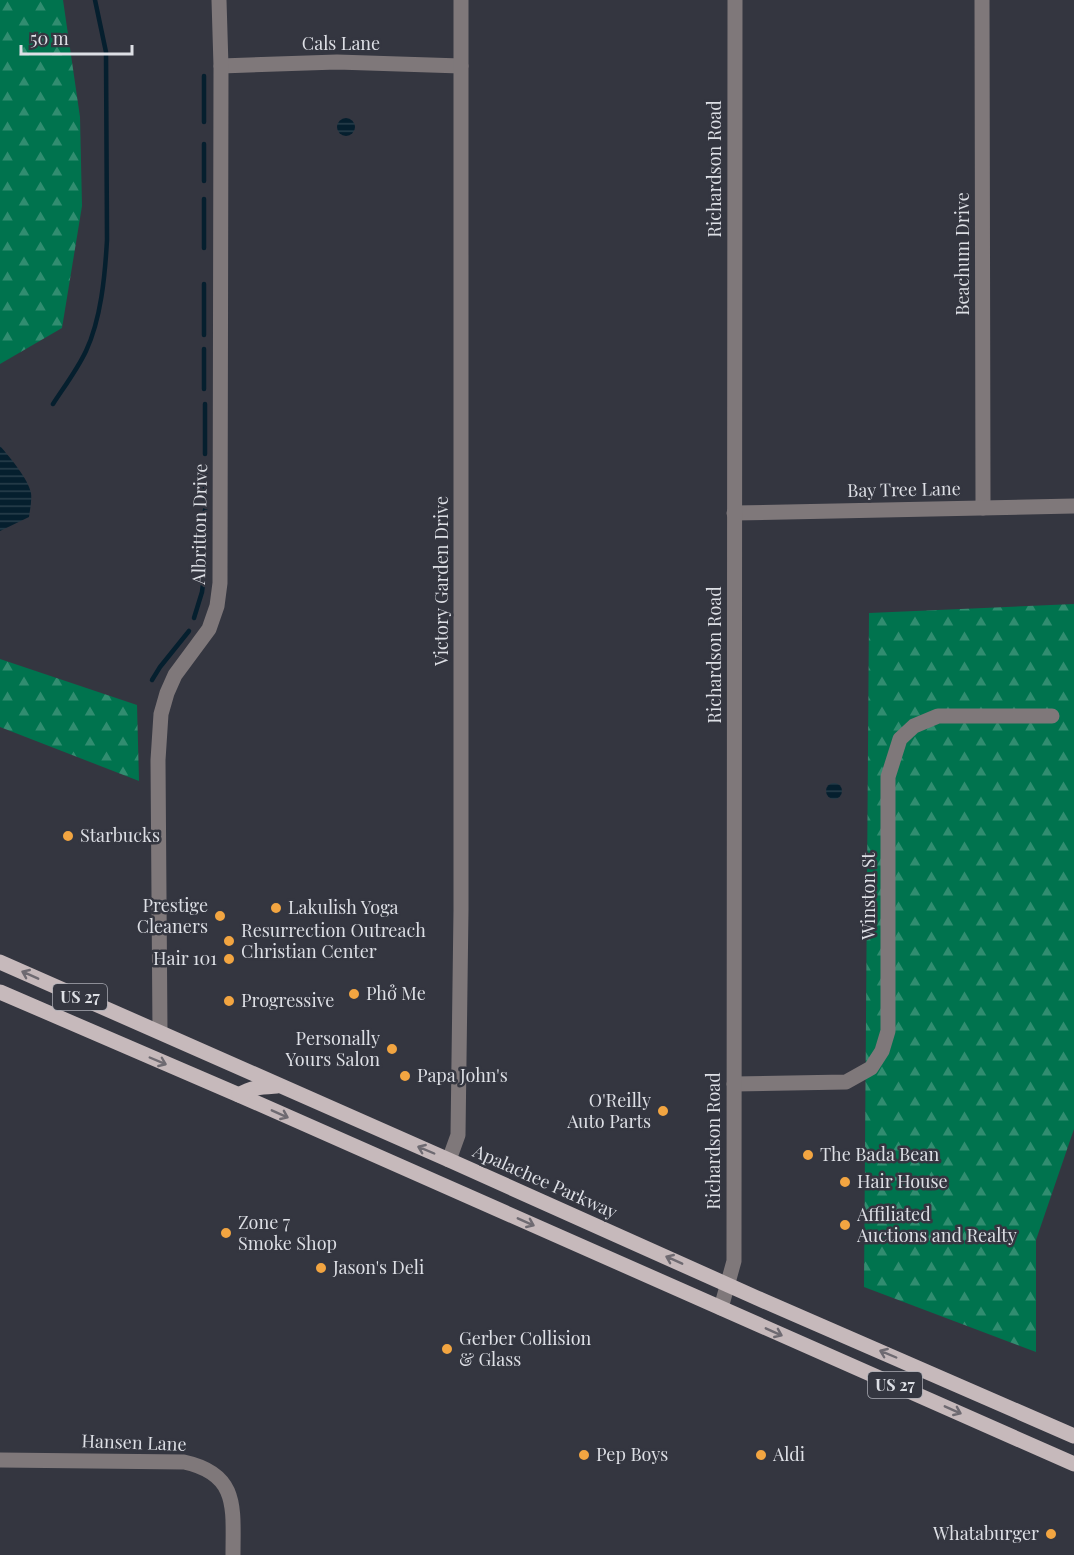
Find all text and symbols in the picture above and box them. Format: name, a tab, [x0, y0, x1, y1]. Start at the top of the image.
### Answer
scale bar	[21, 18, 132, 56]
text: 50 m	[30, 26, 69, 50]
street label: Cals Lane	[302, 31, 380, 55]
street label: Richardson Road	[702, 100, 726, 238]
street label: Beachum Drive	[950, 192, 974, 316]
street label: Albritton Drive	[186, 463, 212, 586]
street label: Bay Tree Lane	[847, 476, 961, 502]
street label: Victory Garden Drive	[429, 496, 453, 667]
street label: Richardson Road	[702, 586, 726, 724]
place label: Starbucks	[80, 823, 160, 847]
marker: Starbucks	[61, 829, 75, 843]
street label: Winston St	[856, 852, 880, 941]
place label: Prestige Cleaners	[137, 893, 208, 938]
place label: Lakulish Yoga	[288, 895, 398, 919]
marker: Lakulish Yoga	[269, 901, 283, 915]
marker: Prestige Cleaners	[213, 909, 227, 923]
place label: Resurrection Outreach Christian Center	[241, 918, 426, 963]
marker: Resurrection Outreach Christian Center	[222, 934, 236, 948]
place label: Hair 101	[153, 946, 217, 970]
marker: Hair 101	[222, 952, 236, 966]
one-way arrow	[21, 969, 39, 980]
place label: Phở Me	[366, 981, 426, 1005]
road number: US 27	[53, 984, 107, 1010]
marker: Phở Me	[347, 987, 361, 1001]
place label: Progressive	[241, 988, 334, 1012]
marker: Progressive	[222, 994, 236, 1008]
place label: Personally Yours Salon	[284, 1026, 380, 1071]
marker: Personally Yours Salon	[385, 1042, 399, 1056]
one-way arrow	[149, 1056, 167, 1068]
place label: Papa John's	[417, 1063, 508, 1087]
marker: Papa John's	[398, 1069, 412, 1083]
street label: Richardson Road	[701, 1072, 725, 1210]
place label: O'Reilly Auto Parts	[566, 1088, 651, 1133]
marker: O'Reilly Auto Parts	[656, 1104, 670, 1118]
one-way arrow	[270, 1109, 288, 1120]
street label: Apalachee Parkway	[469, 1138, 621, 1224]
place label: The Bada Bean	[820, 1142, 939, 1166]
one-way arrow	[417, 1144, 435, 1155]
marker: The Bada Bean	[801, 1148, 815, 1162]
place label: Hair House	[857, 1169, 948, 1193]
marker: Hair House	[838, 1175, 852, 1189]
place label: Affiliated Auctions and Realty	[856, 1202, 1017, 1247]
place label: Zone 7 Smoke Shop	[238, 1210, 337, 1255]
one-way arrow	[516, 1217, 534, 1228]
marker: Affiliated Auctions and Realty	[838, 1218, 852, 1232]
marker: Zone 7 Smoke Shop	[219, 1226, 233, 1240]
one-way arrow	[665, 1254, 683, 1266]
place label: Jason's Deli	[332, 1255, 424, 1279]
marker: Jason's Deli	[314, 1261, 328, 1275]
place label: Gerber Collision & Glass	[459, 1326, 592, 1371]
one-way arrow	[764, 1327, 783, 1338]
marker: Gerber Collision & Glass	[440, 1342, 454, 1356]
one-way arrow	[880, 1348, 898, 1359]
road number: US 27	[868, 1372, 922, 1398]
one-way arrow	[943, 1405, 961, 1417]
street label: Hansen Lane	[81, 1428, 187, 1456]
place label: Pep Boys	[596, 1442, 668, 1466]
place label: Aldi	[772, 1442, 805, 1466]
marker: Pep Boys	[577, 1448, 591, 1462]
marker: Aldi	[754, 1448, 768, 1462]
place label: Whataburger	[932, 1521, 1039, 1545]
marker: Whataburger	[1044, 1527, 1058, 1541]

